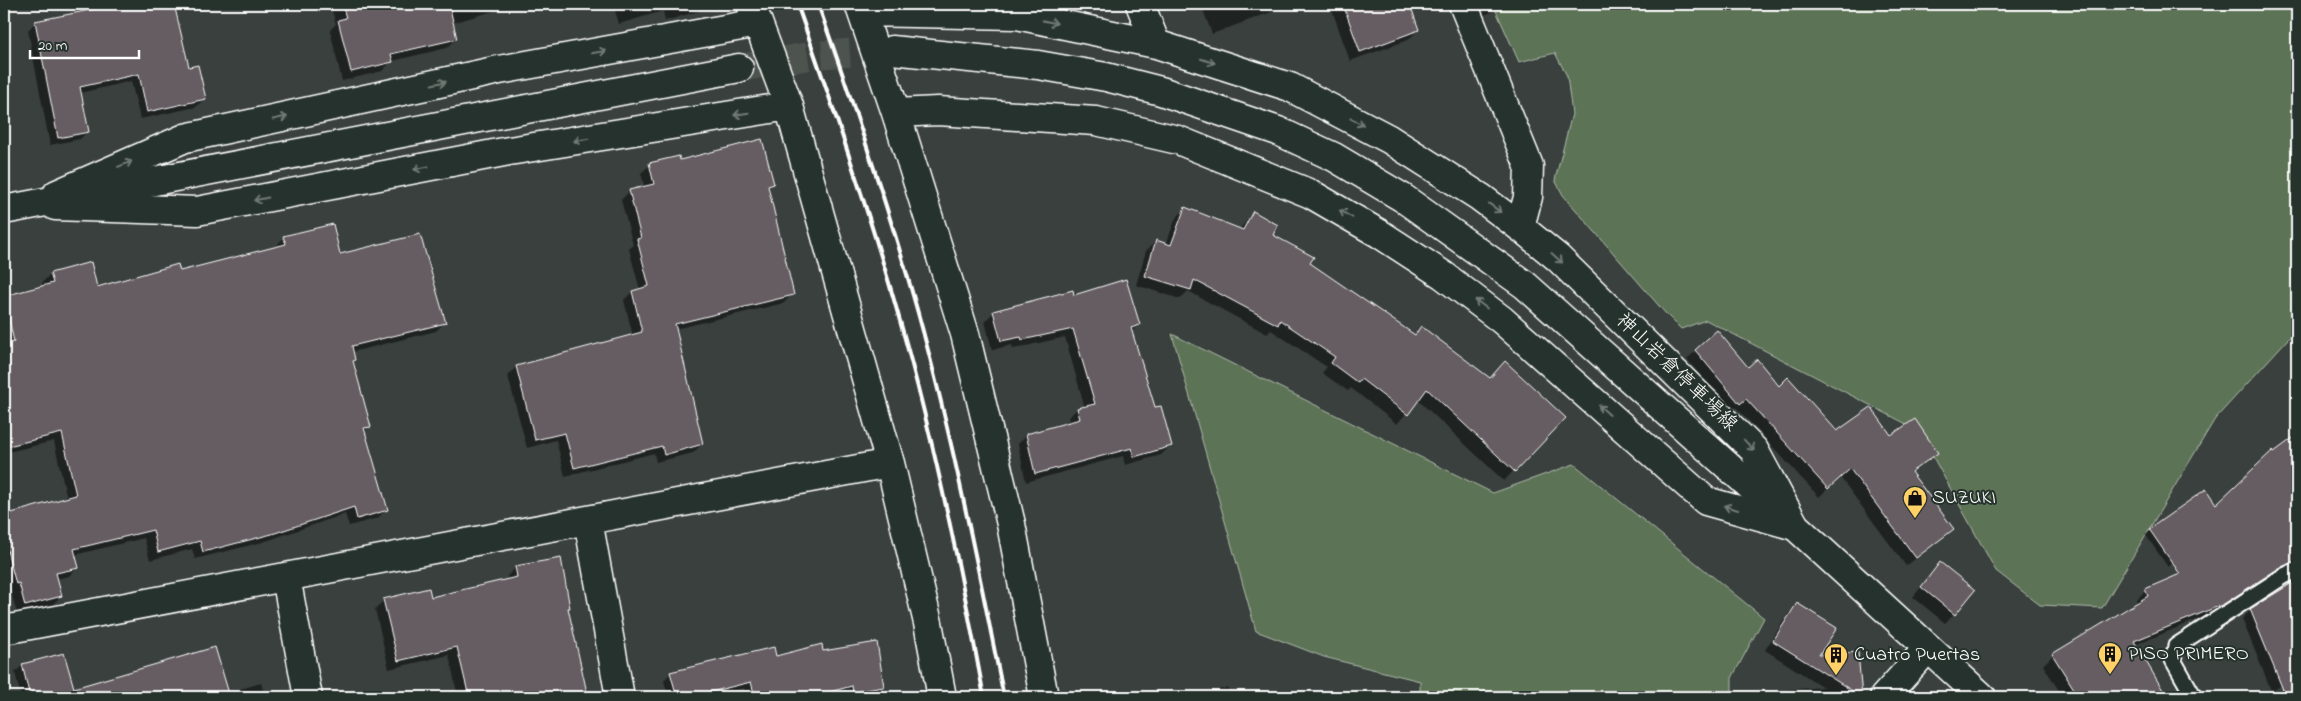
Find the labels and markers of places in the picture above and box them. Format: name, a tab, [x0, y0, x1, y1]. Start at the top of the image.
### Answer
place label: SUZUKI	[1932, 484, 1996, 513]
shop icon: SUZUKI	[1902, 485, 1928, 519]
place label: PISO PRIMERO	[2128, 640, 2249, 669]
place label: Cuatro Puertas	[1854, 641, 1980, 670]
building icon: PISO PRIMERO	[2097, 641, 2123, 675]
building icon: Cuatro Puertas	[1823, 642, 1849, 676]

